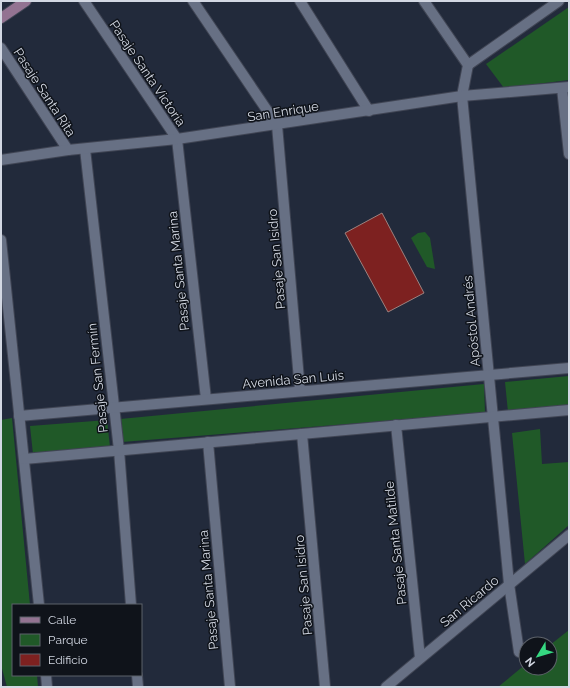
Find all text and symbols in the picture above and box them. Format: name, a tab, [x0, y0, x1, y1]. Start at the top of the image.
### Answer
street label: Pasaje Santa Victoria	[107, 18, 189, 129]
street label: Pasaje Santa Rita	[10, 45, 79, 139]
street label: San Enrique	[246, 98, 320, 125]
street label: Pasaje San Isidro	[265, 208, 288, 310]
street label: Pasaje Santa Marina	[165, 210, 192, 331]
street label: Apóstol Andrés	[460, 275, 483, 367]
street label: Pasaje San Fermín	[84, 322, 111, 433]
street label: Avenida San Luis	[242, 368, 344, 391]
street label: Pasaje Santa Matilde	[381, 480, 409, 606]
street label: Pasaje Santa Marina	[196, 529, 221, 650]
street label: Pasaje San Isidro	[292, 534, 315, 636]
street label: San Ricardo	[437, 572, 502, 630]
legend	[12, 604, 142, 676]
text: Calle	[48, 613, 76, 627]
text: Parque	[48, 633, 88, 647]
north arrow	[518, 636, 558, 676]
text: Edificio	[48, 653, 88, 667]
text: N	[523, 655, 538, 669]

